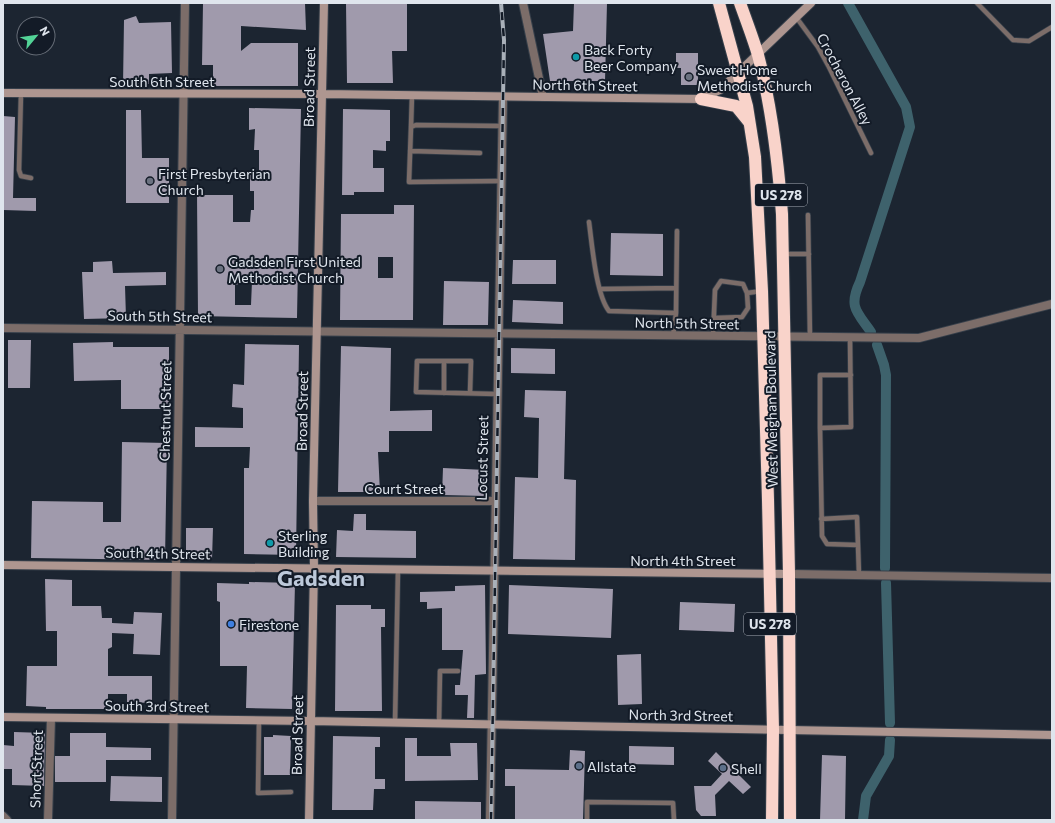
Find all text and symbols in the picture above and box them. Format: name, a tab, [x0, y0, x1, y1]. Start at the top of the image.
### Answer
north arrow	[16, 16, 56, 56]
text: N	[37, 24, 53, 38]
street label: Crocheron Alley	[814, 30, 876, 128]
place label: Back Forty Beer Company	[584, 41, 677, 74]
street label: Broad Street	[300, 46, 318, 127]
marker: Back Forty Beer Company	[571, 52, 581, 62]
place label: Sweet Home Methodist Church	[697, 61, 812, 94]
marker: Sweet Home Methodist Church	[684, 72, 694, 82]
street label: South 6th Street	[109, 73, 215, 90]
street label: North 6th Street	[532, 76, 638, 94]
place label: First Presbyterian Church	[158, 165, 271, 198]
marker: First Presbyterian Church	[145, 176, 155, 186]
road number: US 278	[755, 184, 807, 206]
place label: Gadsden First United Methodist Church	[228, 253, 361, 286]
marker: Gadsden First United Methodist Church	[215, 264, 225, 274]
street label: South 5th Street	[107, 307, 213, 325]
street label: North 5th Street	[634, 314, 740, 332]
street label: West Meighan Boulevard	[761, 330, 781, 488]
street label: Chestnut Street	[156, 360, 174, 462]
street label: Broad Street	[293, 370, 311, 451]
street label: Locust Street	[473, 415, 491, 501]
street label: Court Street	[364, 480, 444, 497]
place label: Sterling Building	[278, 527, 330, 560]
marker: Sterling Building	[265, 538, 275, 548]
street label: South 4th Street	[105, 544, 211, 562]
street label: North 4th Street	[630, 552, 736, 569]
district label: Gadsden	[277, 564, 365, 591]
road number: US 278	[744, 613, 796, 635]
place label: Firestone	[239, 616, 299, 633]
marker: Firestone	[226, 619, 236, 629]
street label: Broad Street	[288, 694, 306, 775]
street label: South 3rd Street	[105, 697, 210, 715]
street label: North 3rd Street	[629, 706, 734, 724]
street label: Short Street	[26, 729, 46, 808]
place label: Allstate	[587, 758, 636, 775]
place label: Shell	[731, 760, 762, 777]
marker: Allstate	[574, 761, 584, 771]
marker: Shell	[718, 763, 728, 773]

